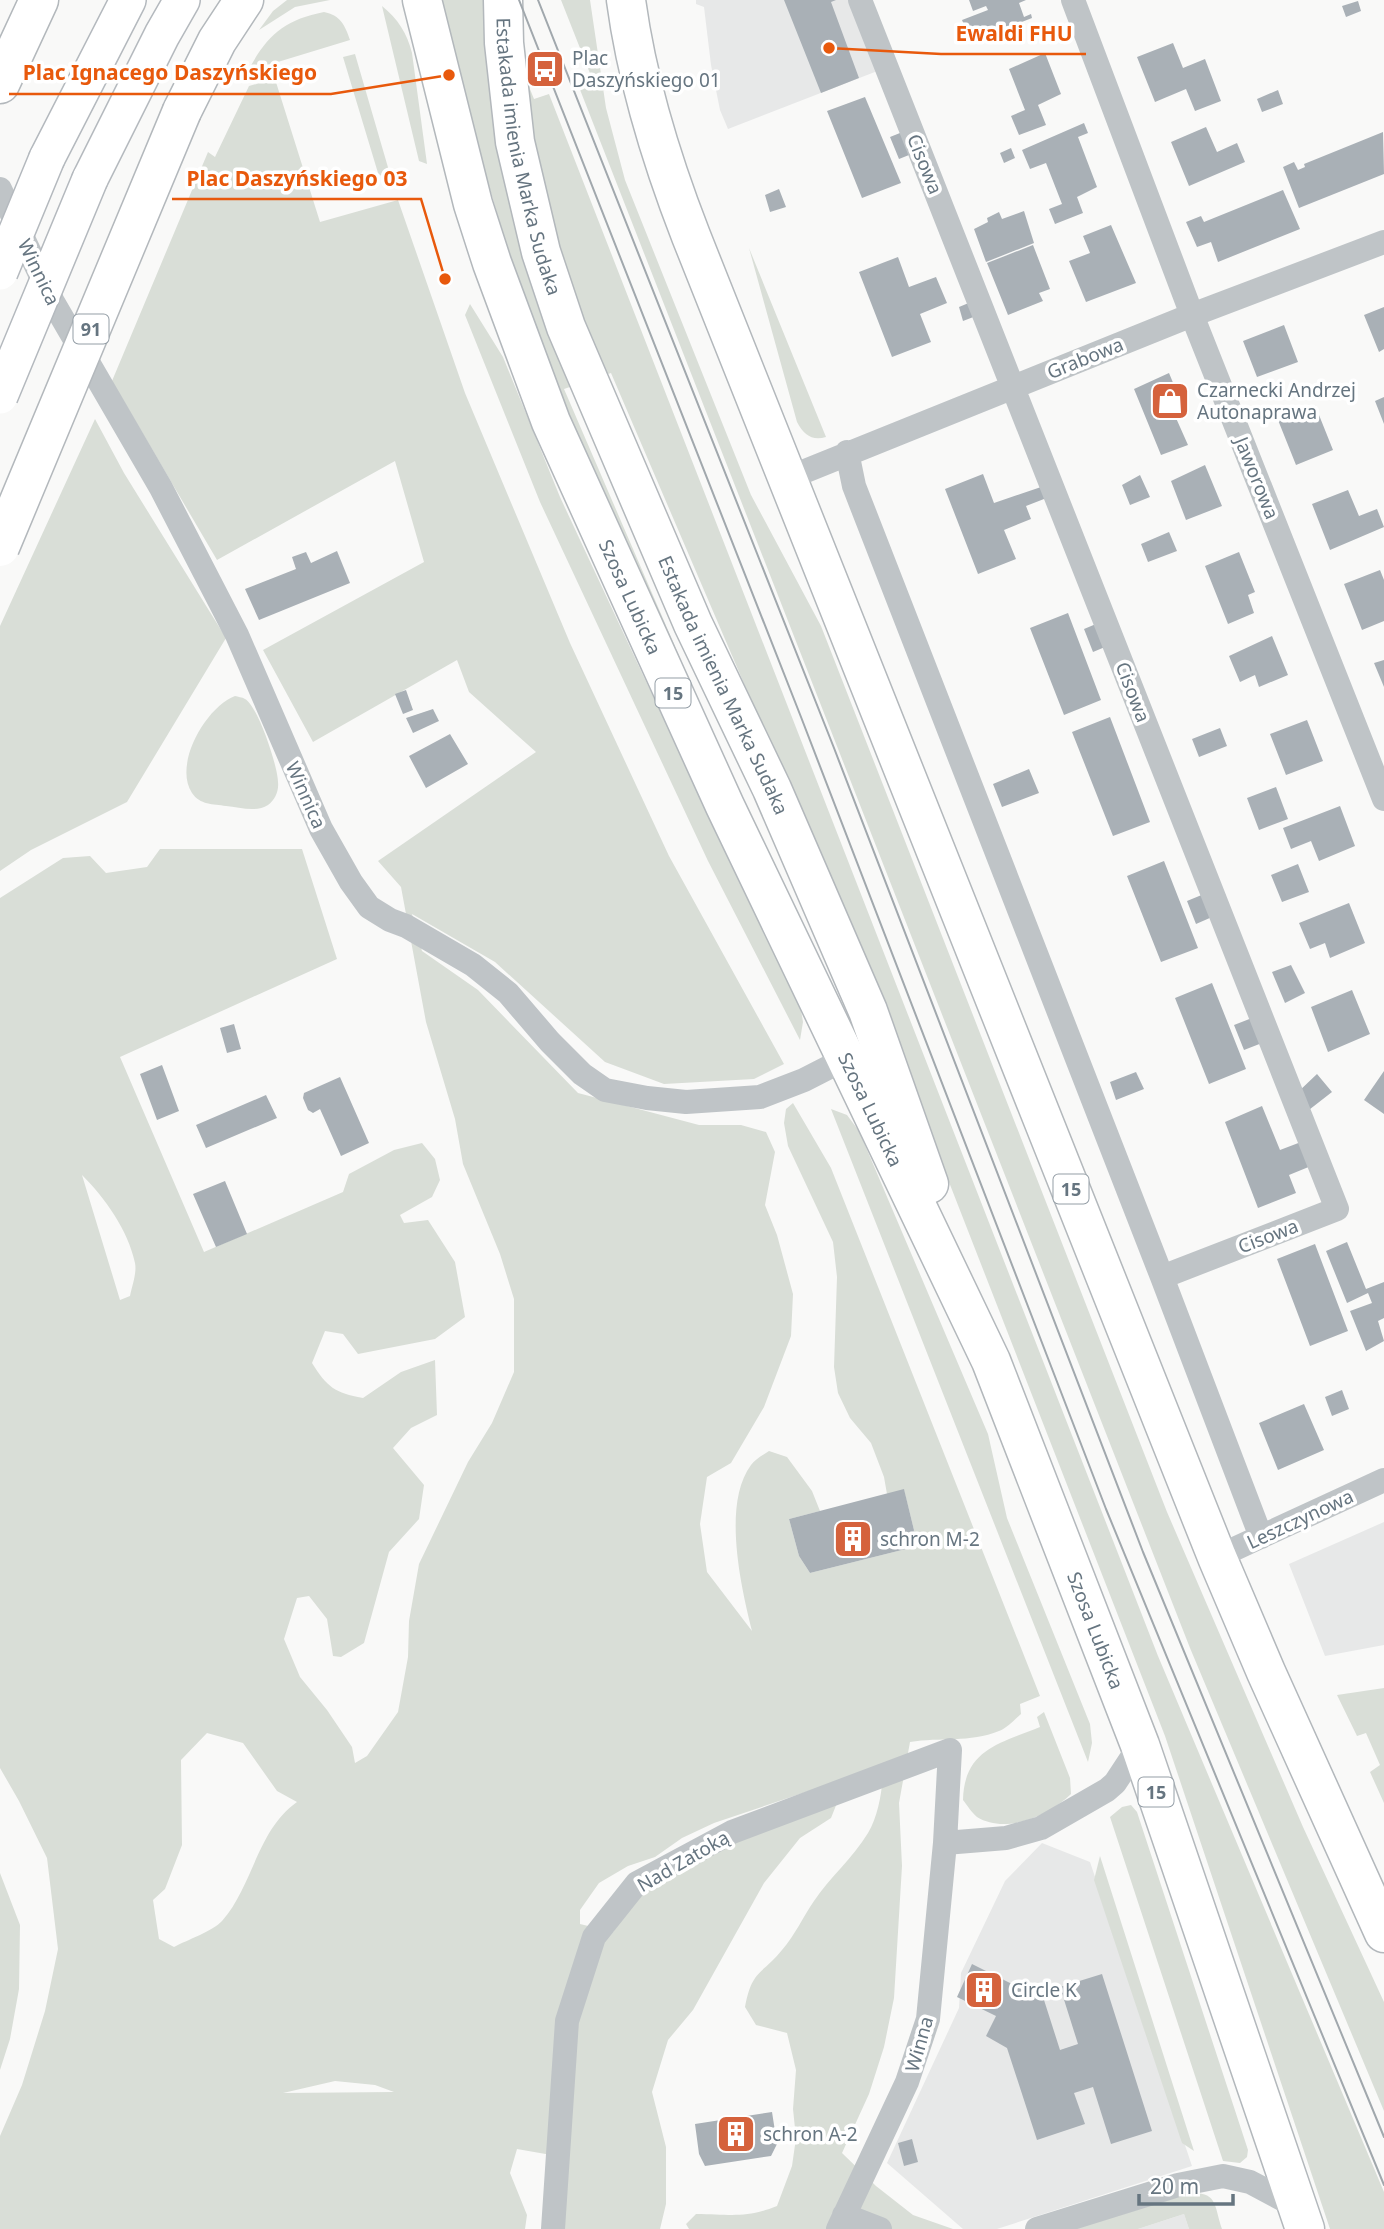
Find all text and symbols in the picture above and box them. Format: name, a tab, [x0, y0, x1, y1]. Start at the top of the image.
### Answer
callout: Ewaldi FHU	[941, 12, 1086, 54]
street label: Estakada imienia Marka Sudaka	[490, 17, 567, 299]
text: Ewaldi FHU	[955, 19, 1073, 47]
place label: Plac Daszyńskiego 01	[572, 45, 721, 93]
bus stop icon: Plac Daszyńskiego 01	[524, 48, 566, 90]
callout: Plac Ignacego Daszyńskiego	[9, 52, 331, 94]
text: Plac Ignacego Daszyńskiego	[23, 58, 317, 86]
street label: Cisowa	[901, 130, 949, 198]
callout: Plac Daszyńskiego 03	[172, 157, 421, 199]
text: Plac Daszyńskiego 03	[187, 164, 407, 192]
street label: Winnica	[12, 235, 66, 309]
road number: 91	[74, 314, 108, 344]
street label: Grabowa	[1043, 331, 1127, 385]
place label: Czarnecki Andrzej Autonaprawa	[1197, 377, 1356, 425]
shop icon: Czarnecki Andrzej Autonaprawa	[1149, 380, 1191, 422]
street label: Jaworowa	[1228, 431, 1285, 523]
street label: Szosa Lubicka	[593, 535, 668, 659]
street label: Estakada imienia Marka Sudaka	[652, 552, 795, 819]
street label: Cisowa	[1110, 658, 1156, 726]
road number: 15	[656, 678, 690, 708]
street label: Winnica	[280, 757, 332, 833]
street label: Szosa Lubicka	[832, 1048, 909, 1171]
road number: 15	[1054, 1174, 1088, 1204]
street label: Cisowa	[1234, 1213, 1302, 1259]
street label: Leszczynowa	[1242, 1483, 1358, 1555]
building icon: schron M-2	[832, 1518, 874, 1560]
place label: schron M-2	[880, 1526, 980, 1552]
street label: Szosa Lubicka	[1061, 1568, 1130, 1693]
road number: 15	[1138, 1778, 1174, 1806]
street label: Nad Zatoką	[632, 1824, 734, 1898]
building icon: Circle K	[963, 1969, 1005, 2011]
place label: Circle K	[1011, 1977, 1077, 2003]
street label: Winna	[899, 2013, 939, 2075]
building icon: schron A-2	[715, 2113, 757, 2155]
place label: schron A-2	[763, 2121, 858, 2147]
scale bar	[1139, 2162, 1234, 2206]
text: 20 m	[1150, 2172, 1199, 2200]

